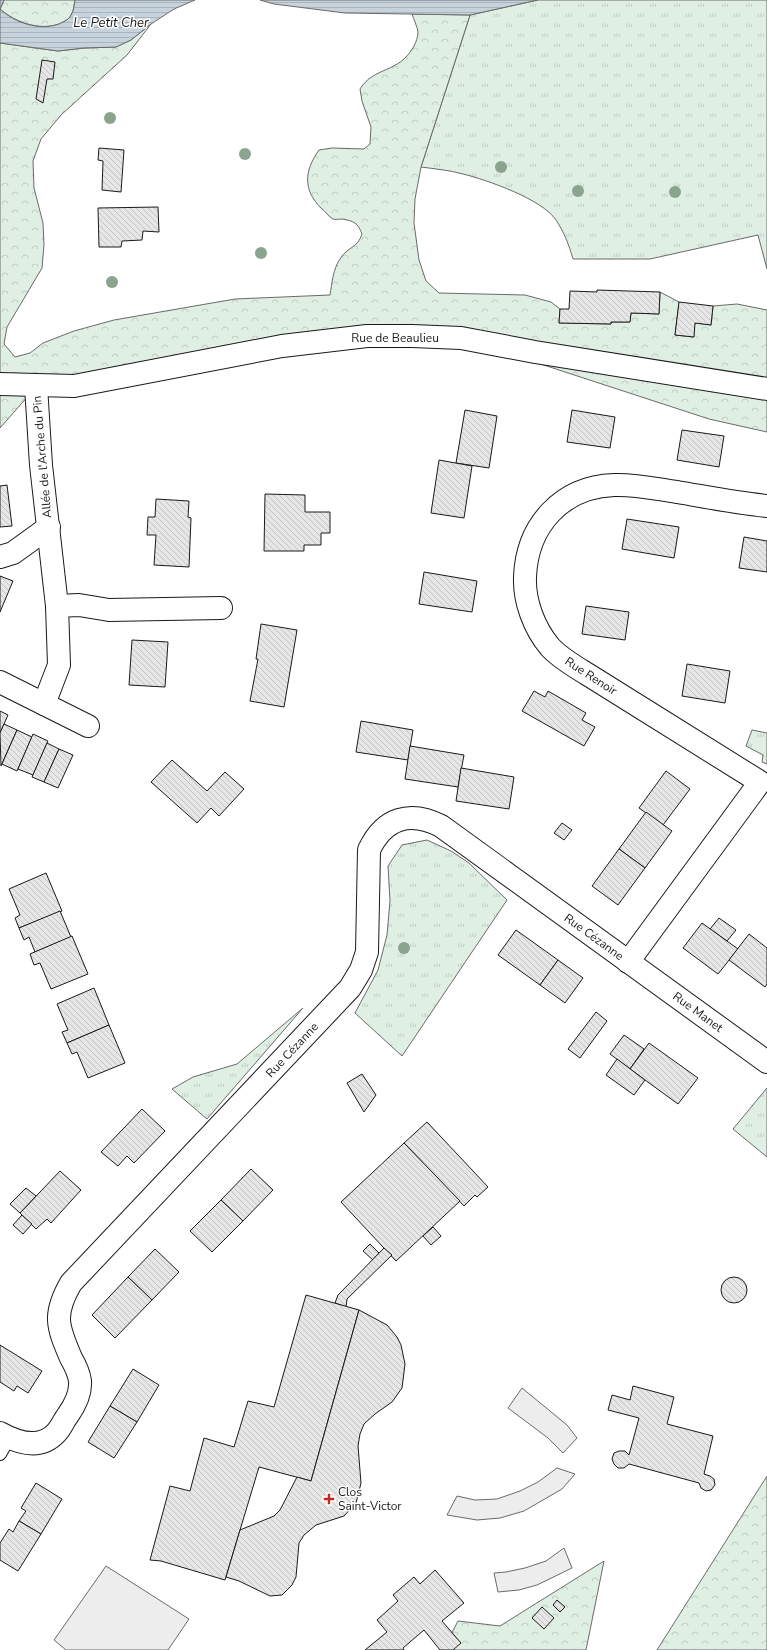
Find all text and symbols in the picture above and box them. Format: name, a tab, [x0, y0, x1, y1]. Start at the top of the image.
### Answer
water label: Le Petit Cher	[73, 14, 149, 32]
street label: Rue de Beaulieu	[351, 330, 439, 346]
street label: Allée de l'Arche du Pin	[29, 395, 55, 519]
street label: Rue Renoir	[562, 653, 621, 699]
street label: Rue Cézanne	[561, 910, 627, 964]
street label: Rue Manet	[670, 988, 727, 1036]
street label: Rue Cézanne	[262, 1019, 322, 1081]
place label: Clos Saint-Victor	[338, 1484, 402, 1514]
marker: Clos Saint-Victor	[323, 1493, 335, 1505]

